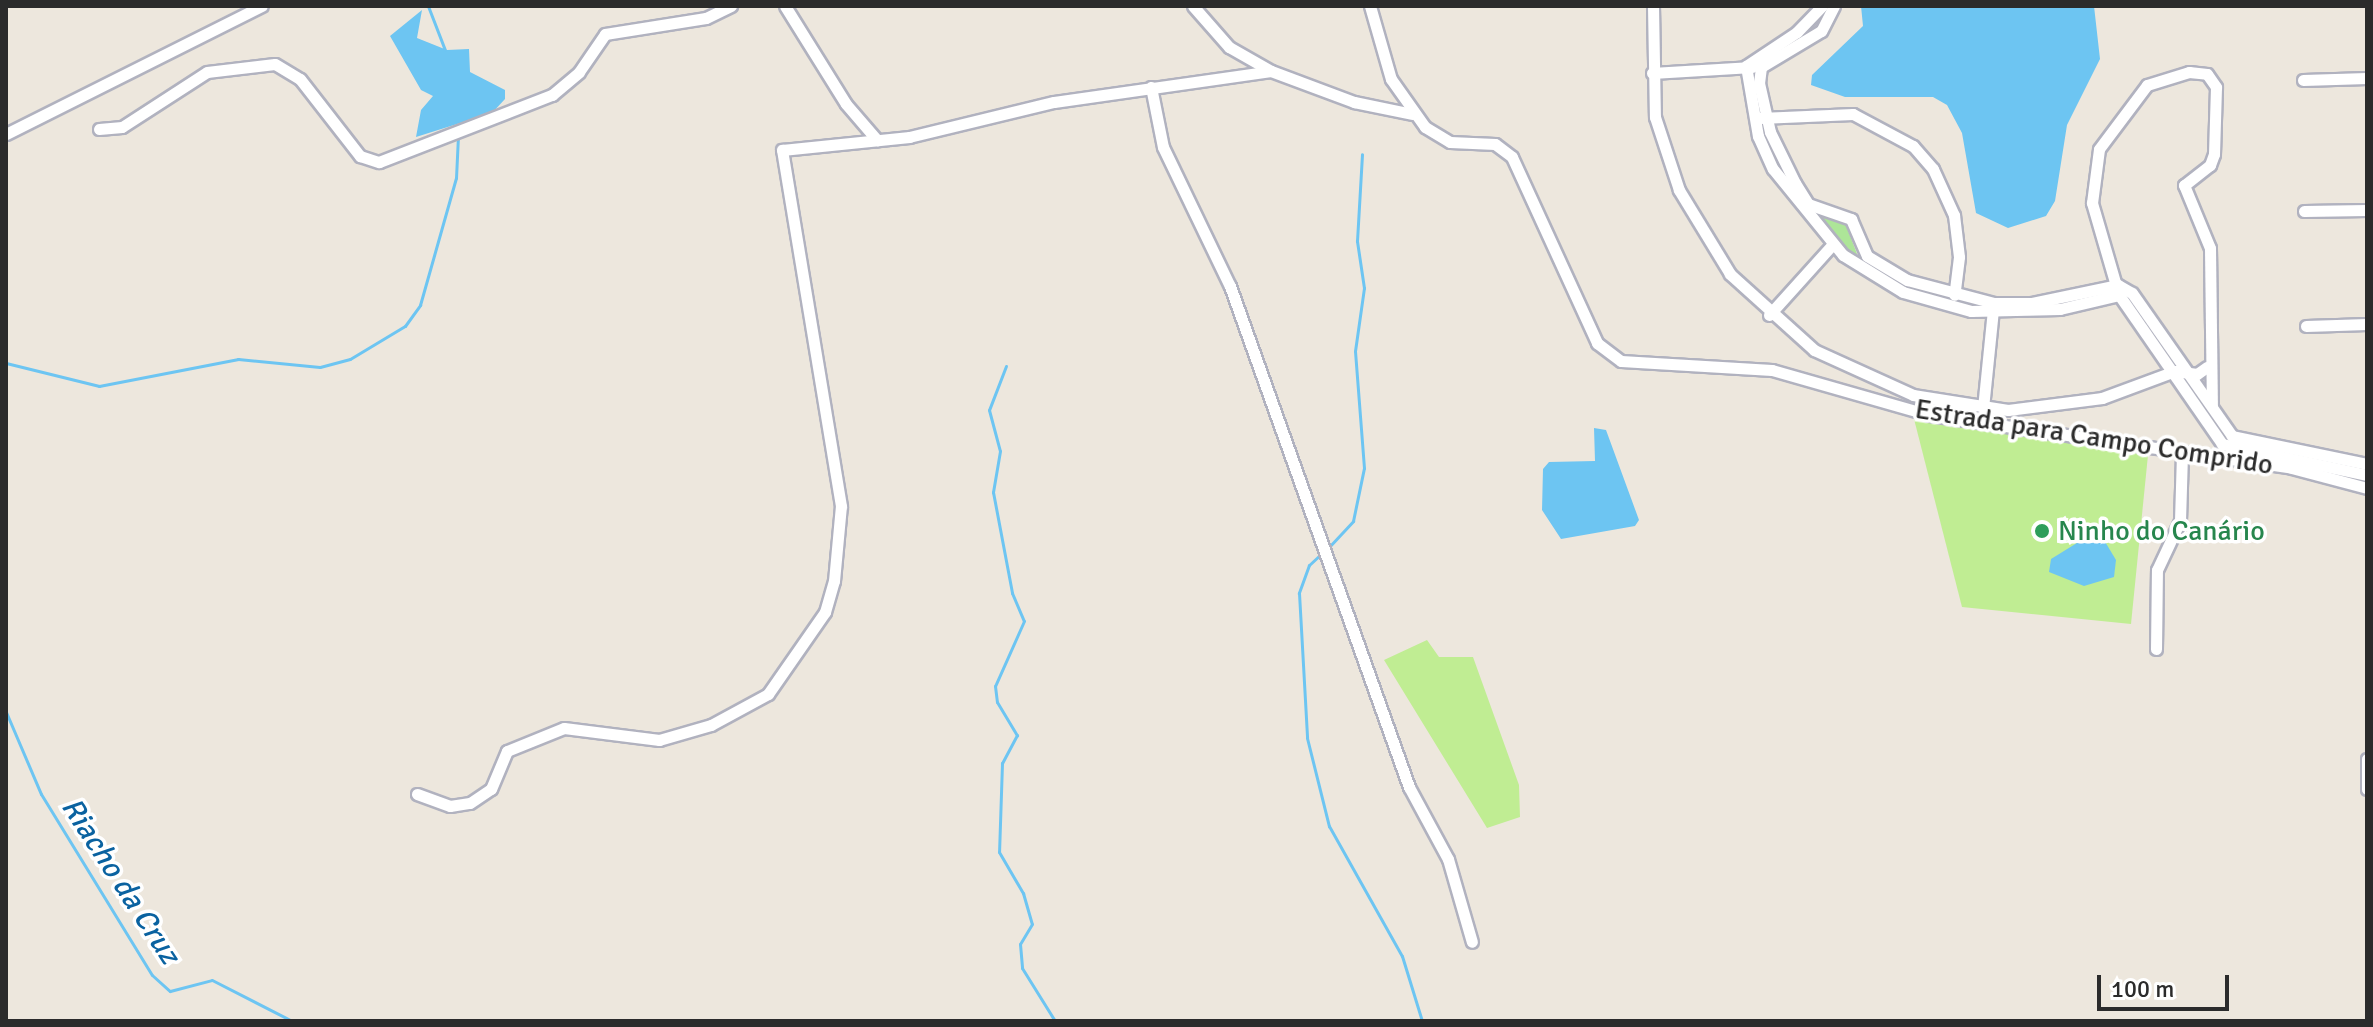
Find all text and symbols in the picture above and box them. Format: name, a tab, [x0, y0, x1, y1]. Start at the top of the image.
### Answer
street label: Estrada para Campo Comprido	[1913, 392, 2275, 482]
place label: Ninho do Canário	[2058, 514, 2265, 548]
marker: Ninho do Canário	[2033, 522, 2051, 540]
water label: Riacho da Cruz	[53, 791, 187, 971]
scale bar	[2101, 959, 2233, 1009]
text: 100 m	[2111, 974, 2174, 1004]

